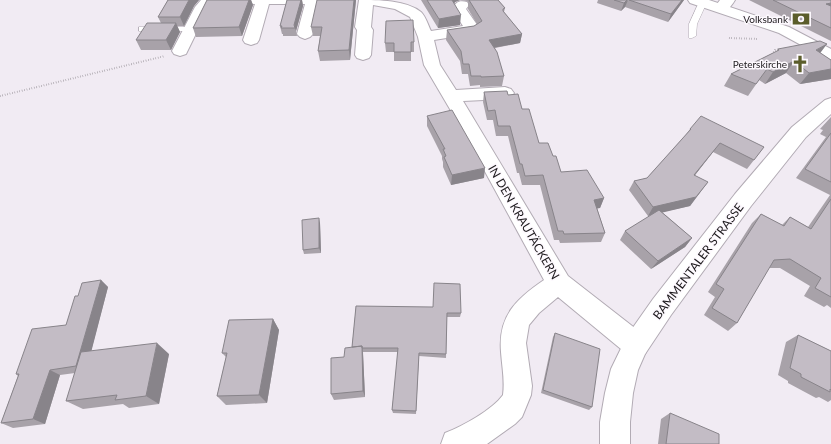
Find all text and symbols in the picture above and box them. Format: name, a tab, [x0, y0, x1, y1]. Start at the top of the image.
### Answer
bank icon: Volksbank	[791, 9, 811, 29]
place label: Volksbank	[743, 13, 789, 25]
church icon: Peterskirche	[790, 54, 810, 74]
place label: Peterskirche	[733, 58, 787, 70]
street label: IN DEN KRAUTÄCKERN	[485, 162, 563, 282]
street label: BAMMENTALER STRASSE	[649, 200, 747, 322]

